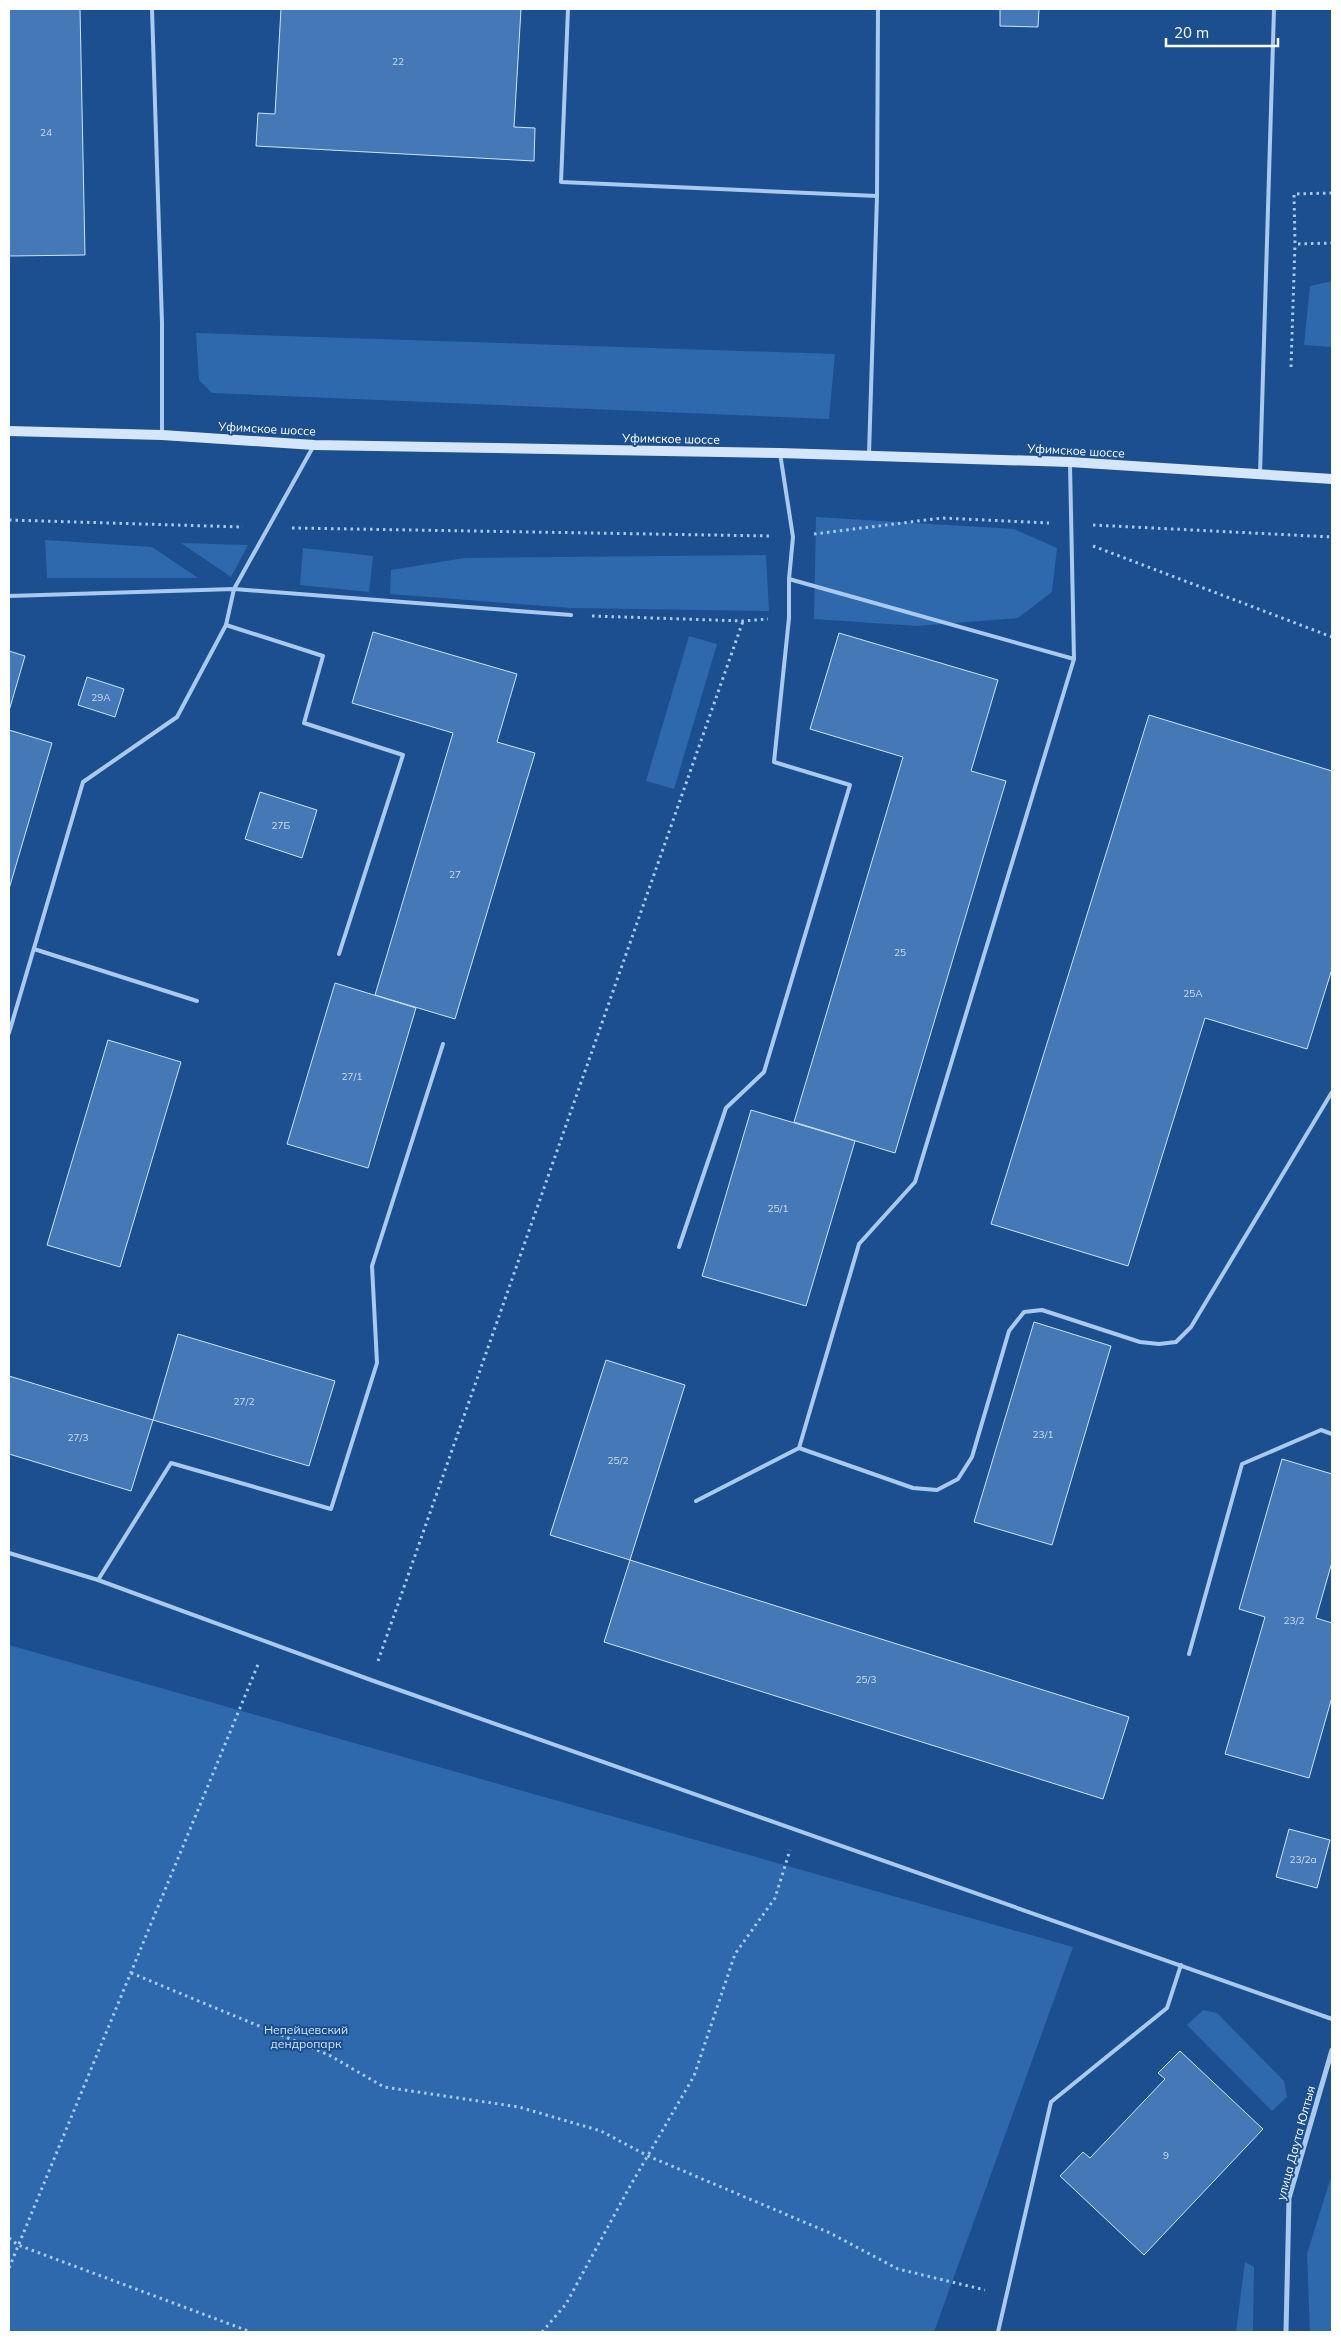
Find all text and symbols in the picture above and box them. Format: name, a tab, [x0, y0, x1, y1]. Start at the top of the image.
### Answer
scale bar	[1166, 15, 1278, 47]
text: 20 m	[1174, 23, 1209, 42]
house number: 22	[392, 55, 404, 68]
house number: 24	[40, 126, 52, 139]
street label: Уфимское шоссе	[217, 418, 317, 439]
street label: Уфимское шоссе	[621, 430, 720, 447]
street label: Уфимское шоссе	[1026, 440, 1126, 461]
house number: 29А	[91, 691, 111, 704]
house number: 27Б	[272, 819, 291, 832]
house number: 27	[449, 868, 461, 881]
house number: 25	[894, 946, 906, 959]
house number: 25А	[1183, 987, 1203, 1000]
house number: 27/1	[342, 1070, 362, 1083]
house number: 25/1	[768, 1202, 788, 1215]
house number: 27/2	[234, 1395, 254, 1408]
house number: 23/1	[1033, 1428, 1053, 1441]
house number: 27/3	[68, 1431, 88, 1444]
house number: 25/2	[608, 1454, 628, 1467]
house number: 23/2	[1284, 1614, 1304, 1627]
house number: 25/3	[856, 1673, 876, 1686]
house number: 23/2а	[1290, 1853, 1316, 1866]
park label: Непейцевский дендропарк	[264, 2022, 348, 2051]
street label: улица Даута Юлтыя	[1273, 2084, 1318, 2202]
house number: 9	[1163, 2149, 1169, 2162]

